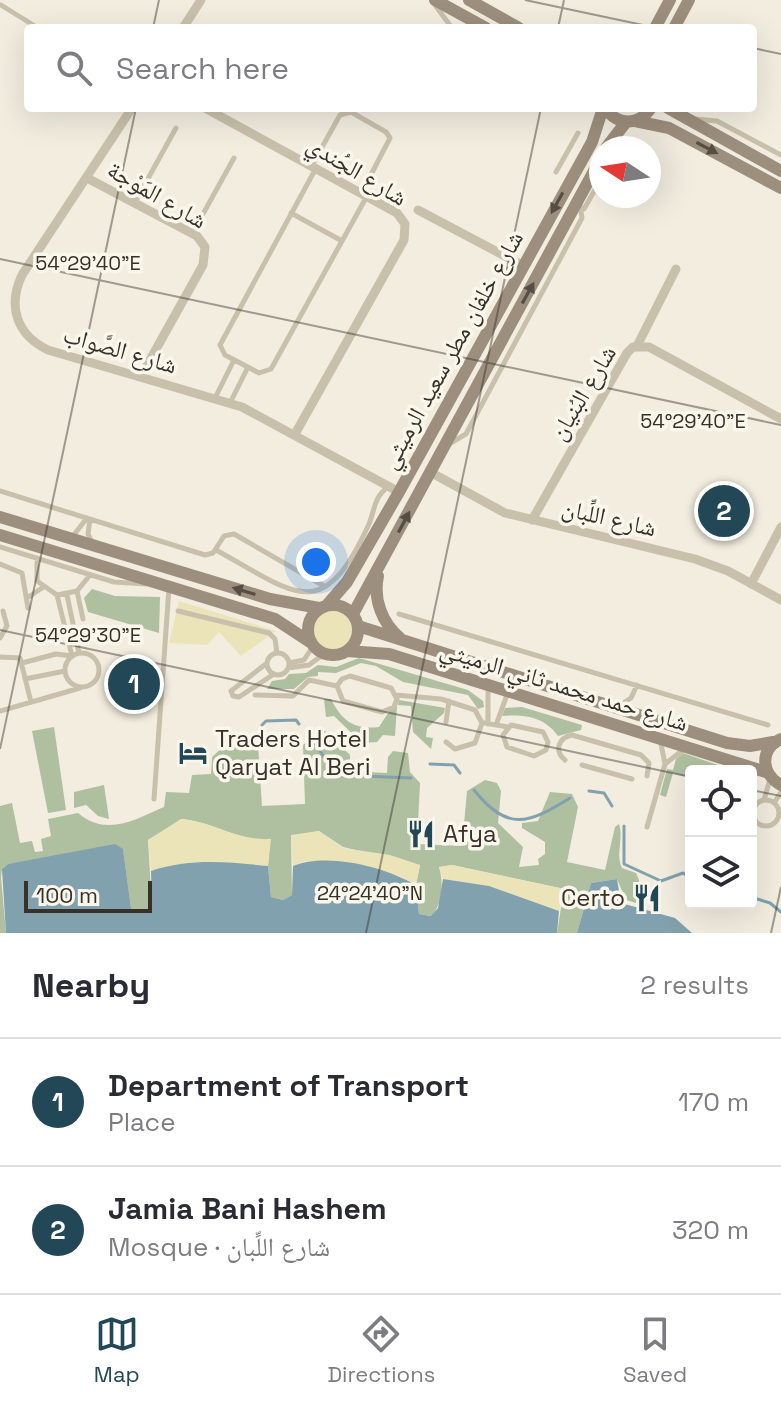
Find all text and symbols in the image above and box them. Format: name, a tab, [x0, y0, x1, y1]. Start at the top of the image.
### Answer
search box	[24, 24, 757, 112]
icon: search	[52, 46, 96, 90]
text: Search here	[116, 49, 289, 88]
street label: شارع الجُندي	[299, 128, 413, 216]
north arrow	[589, 136, 661, 208]
one-way arrow	[696, 140, 718, 154]
street label: شارع المَوْجة	[102, 154, 213, 235]
one-way arrow	[550, 192, 564, 214]
street label: شارع خلفان مطر سعيد الرميثي	[373, 225, 534, 476]
text: 54°29'40"E	[35, 250, 141, 276]
one-way arrow	[520, 282, 534, 304]
street label: شارع الصَّواب	[60, 319, 181, 381]
street label: شارع البُنيان	[542, 340, 623, 446]
text: 54°29'40"E	[640, 408, 746, 434]
pin: 2	[698, 481, 750, 541]
street label: شارع اللِّبان	[559, 490, 659, 543]
one-way arrow	[398, 510, 411, 533]
your location	[296, 542, 336, 582]
one-way arrow	[231, 584, 255, 597]
text: 54°29'30"E	[35, 622, 141, 648]
street label: شارع حمد محمد ثاني الرميثي	[435, 633, 692, 742]
pin: 1	[108, 654, 160, 714]
place label: Traders Hotel Qaryat Al Beri	[215, 723, 371, 782]
hotel icon: Traders Hotel Qaryat Al Beri	[178, 738, 208, 768]
map controls	[685, 765, 757, 909]
button: locate	[685, 765, 757, 837]
place label: Afya	[443, 818, 497, 849]
restaurant icon: Afya	[406, 819, 436, 849]
button: layers	[685, 837, 757, 909]
scale bar	[24, 877, 152, 913]
text: 24°24'40"N	[317, 880, 423, 906]
text: 100 m	[36, 881, 98, 909]
place label: Certo	[561, 882, 625, 913]
restaurant icon: Certo	[632, 883, 662, 913]
text: Nearby	[32, 964, 150, 1007]
text: 2 results	[640, 968, 749, 1002]
text: Department of Transport	[108, 1066, 469, 1105]
text: 1	[52, 1085, 64, 1119]
text: 170 m	[678, 1085, 749, 1119]
text: Place	[108, 1105, 176, 1139]
text: Jamia Bani Hashem	[108, 1189, 387, 1228]
text: 2	[50, 1213, 66, 1247]
text: 320 m	[672, 1213, 749, 1247]
text: Mosque · شارع اللِّبان	[108, 1230, 330, 1264]
tab: Map	[94, 1312, 140, 1388]
tab: Directions	[327, 1312, 435, 1388]
tab: Saved	[623, 1312, 687, 1388]

